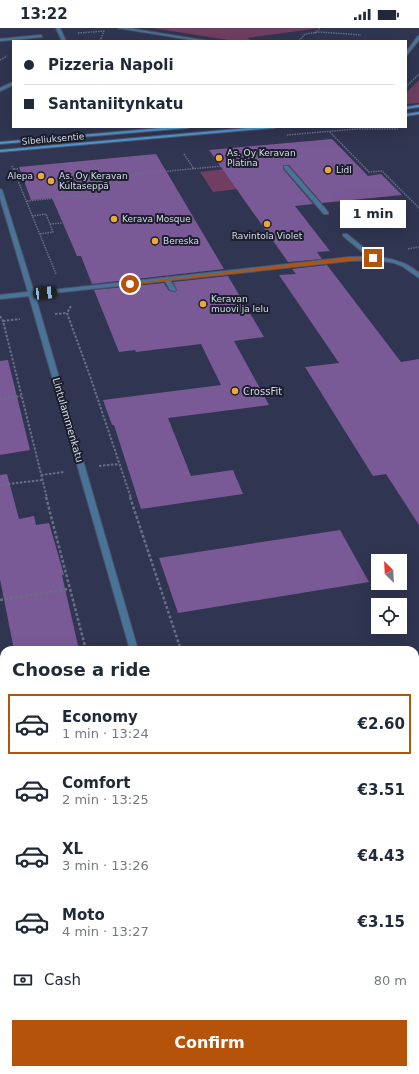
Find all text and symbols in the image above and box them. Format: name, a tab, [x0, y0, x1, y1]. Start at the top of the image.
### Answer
text: 13:22	[20, 5, 68, 23]
text: Pizzeria Napoli	[48, 56, 174, 74]
text: Santaniitynkatu	[48, 95, 183, 113]
street label: Sibeliuksentie	[21, 131, 85, 147]
place label: As. Oy Keravan Platina	[227, 148, 296, 168]
marker: As. Oy Keravan Platina	[214, 153, 224, 163]
marker: Lidl	[323, 165, 333, 175]
place label: Lidl	[336, 165, 352, 175]
place label: Alepa	[8, 171, 33, 181]
marker: Alepa	[36, 171, 46, 181]
place label: As. Oy Keravan Kultaseppä	[59, 171, 128, 191]
marker: As. Oy Keravan Kultaseppä	[46, 176, 56, 186]
callout: 1 min	[340, 200, 406, 228]
text: 1 min	[353, 206, 393, 221]
marker: Kerava Mosque	[109, 214, 119, 224]
place label: Kerava Mosque	[122, 214, 191, 224]
marker: Ravintola Violet	[262, 219, 272, 229]
place label: Ravintola Violet	[232, 231, 303, 241]
marker: Bereska	[150, 236, 160, 246]
place label: Bereska	[163, 236, 199, 246]
route end	[364, 249, 382, 267]
route start	[121, 275, 139, 293]
car	[32, 286, 58, 300]
place label: Keravan muovi ja lelu	[211, 294, 269, 314]
marker: Keravan muovi ja lelu	[198, 299, 208, 309]
street label: Lintulammenkatu	[51, 376, 85, 464]
marker: CrossFit	[230, 386, 240, 396]
place label: CrossFit	[243, 386, 282, 397]
north arrow	[371, 554, 407, 590]
map controls	[371, 554, 407, 634]
button: locate	[371, 598, 407, 634]
text: Choose a ride	[12, 659, 151, 680]
icon: car	[14, 706, 50, 742]
text: Economy	[62, 708, 138, 726]
text: €2.60	[358, 715, 405, 733]
text: 1 min · 13:24	[62, 726, 149, 741]
icon: car	[14, 772, 50, 808]
text: Comfort	[62, 774, 130, 792]
text: €3.51	[358, 781, 405, 799]
text: 2 min · 13:25	[62, 792, 149, 807]
icon: car	[14, 838, 50, 874]
text: XL	[62, 840, 83, 858]
text: €4.43	[358, 847, 405, 865]
text: 3 min · 13:26	[62, 858, 149, 873]
icon: car	[14, 904, 50, 940]
text: Moto	[62, 906, 105, 924]
text: €3.15	[358, 913, 405, 931]
text: 4 min · 13:27	[62, 924, 149, 939]
icon: cash	[12, 969, 34, 991]
text: Cash	[44, 971, 81, 989]
text: 80 m	[374, 973, 407, 988]
button: Confirm	[12, 1020, 407, 1066]

